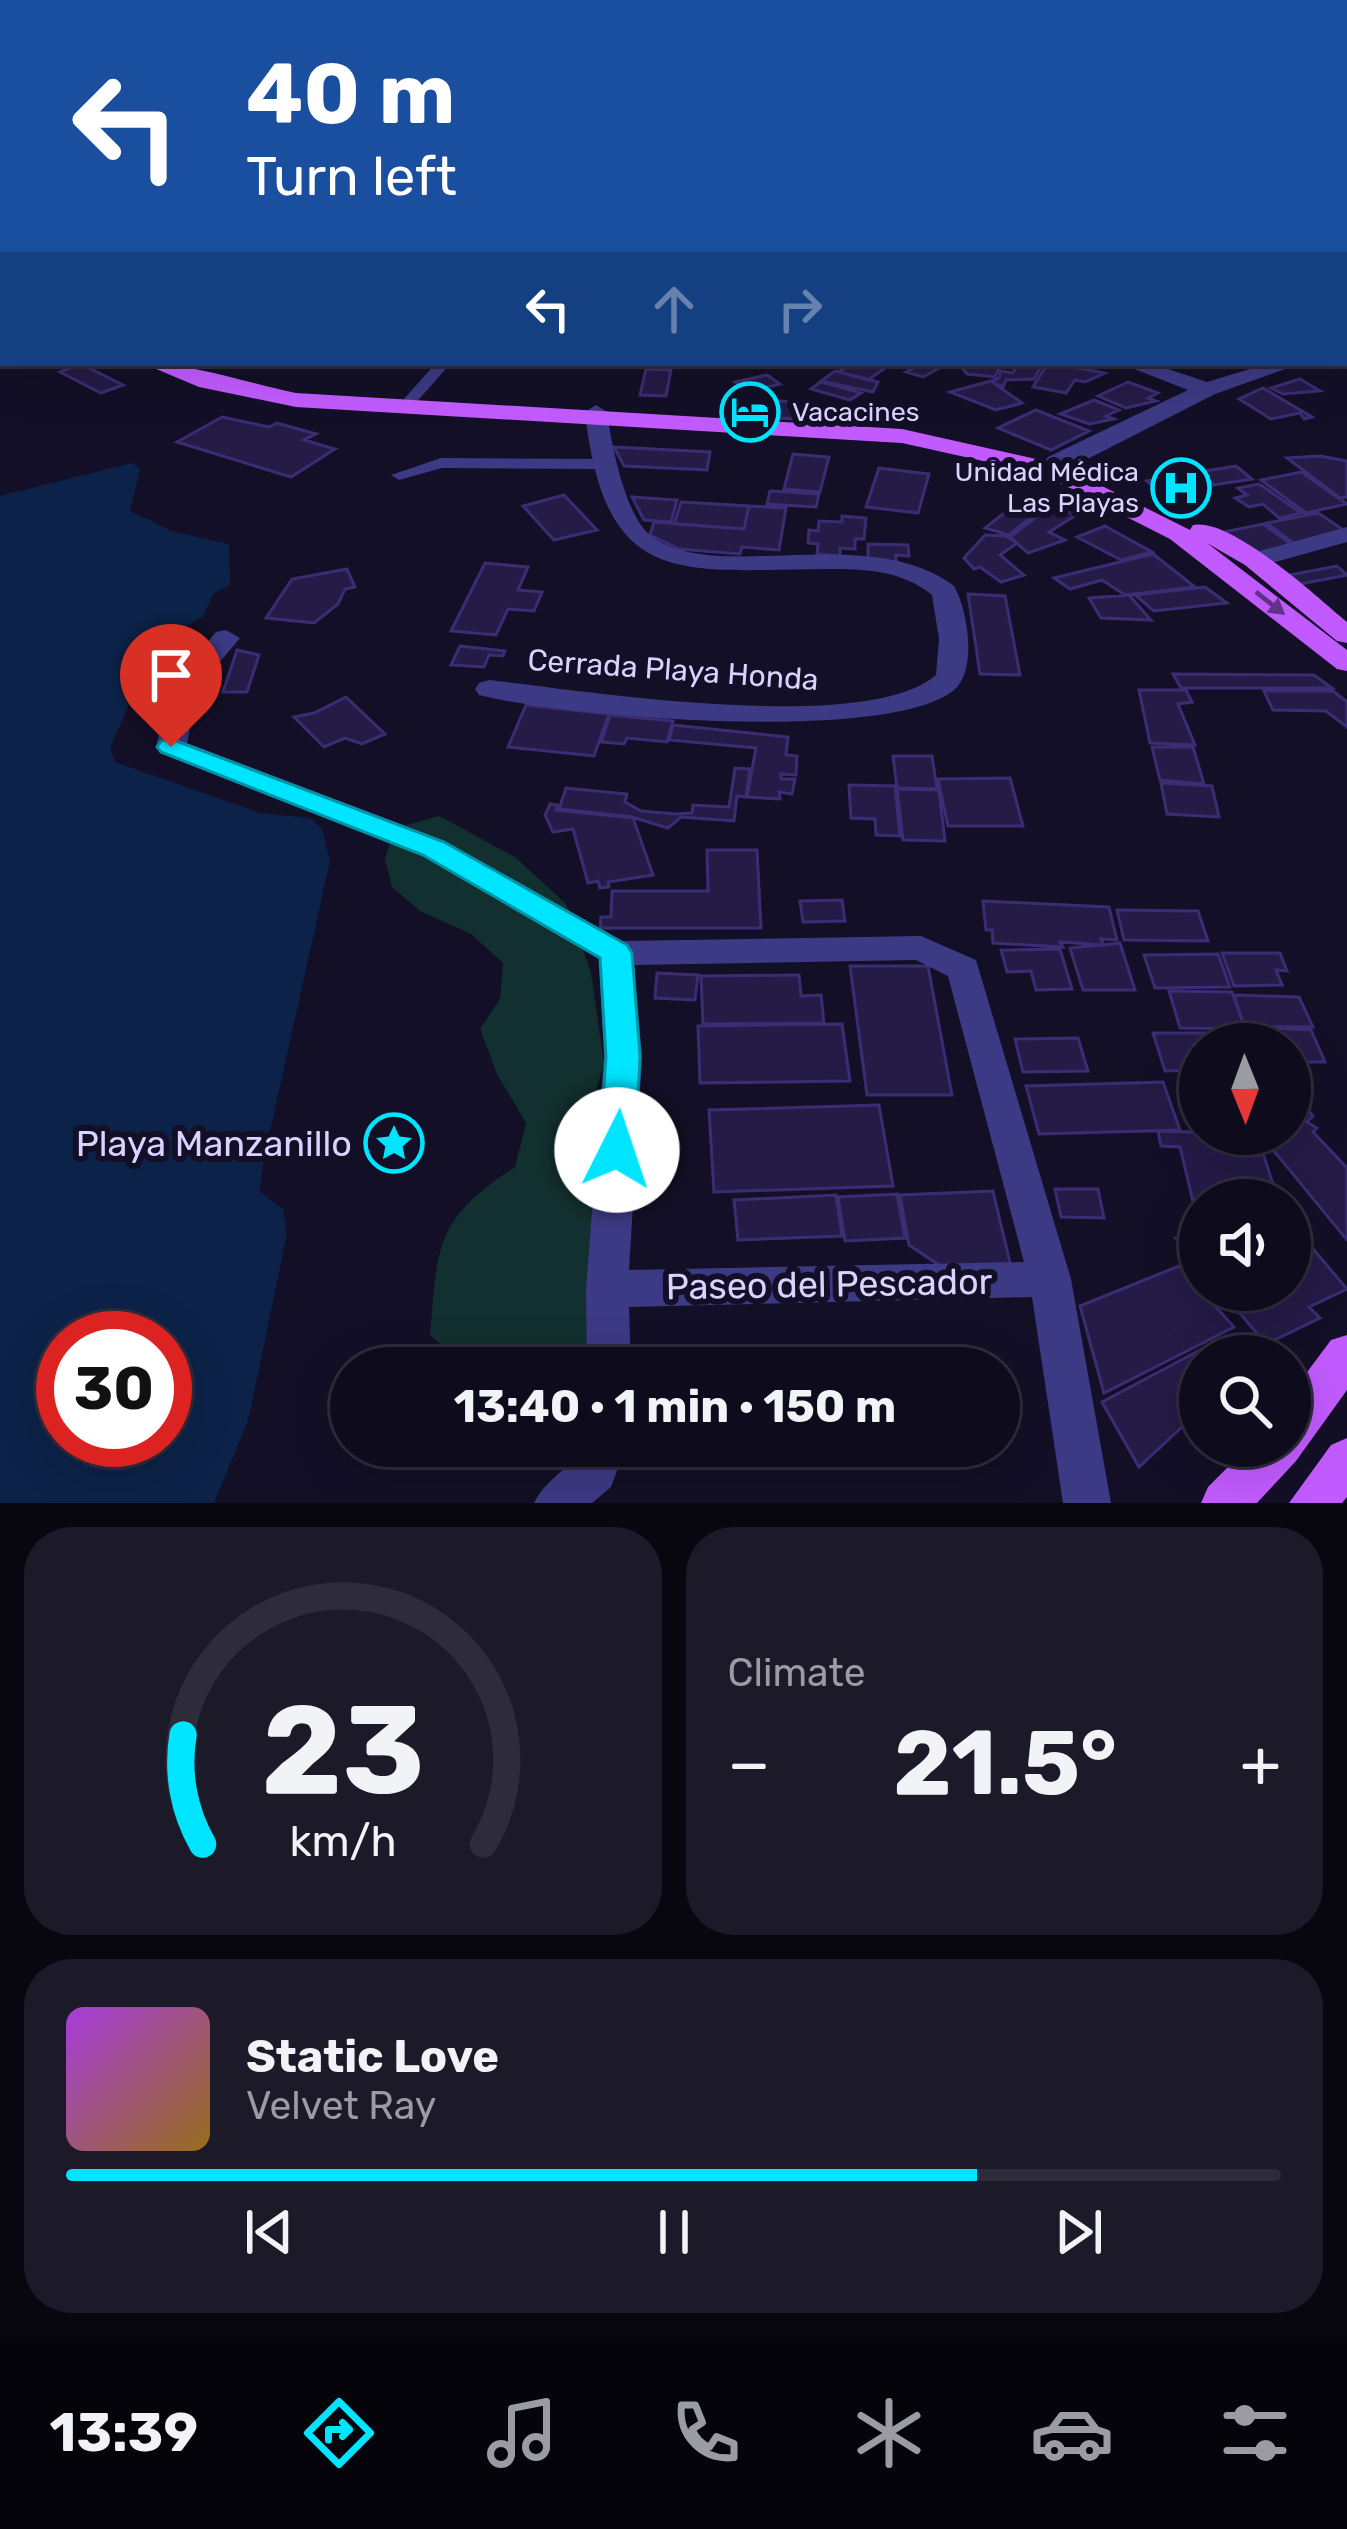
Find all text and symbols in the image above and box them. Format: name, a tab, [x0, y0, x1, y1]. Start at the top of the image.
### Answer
text: 40 m	[246, 44, 455, 144]
icon: left	[48, 48, 204, 204]
text: Turn left	[246, 145, 457, 209]
icon: left	[515, 276, 581, 342]
icon: ahead	[641, 276, 707, 342]
icon: right	[767, 276, 833, 342]
hotel icon: Vacacines	[719, 381, 781, 443]
place label: Vacacines	[792, 396, 920, 428]
place label: Unidad Médica Las Playas	[955, 456, 1139, 519]
hospital icon: Unidad Médica Las Playas	[1150, 457, 1212, 519]
one-way arrow	[1255, 590, 1286, 615]
pin	[120, 624, 222, 747]
icon: arrive	[138, 642, 204, 708]
street label: Cerrada Playa Honda	[526, 642, 820, 698]
north arrow	[1179, 1023, 1311, 1155]
map controls	[1179, 1023, 1311, 1467]
position arrow	[554, 1087, 680, 1213]
place icon: Playa Manzanillo	[363, 1112, 425, 1174]
place label: Playa Manzanillo	[76, 1122, 352, 1165]
button: sound	[1179, 1179, 1311, 1311]
street label: Paseo del Pescador	[665, 1260, 993, 1308]
speed limit sign: 30	[36, 1311, 192, 1467]
button: search	[1179, 1335, 1311, 1467]
text: 13:40 · 1 min · 150 m	[454, 1380, 896, 1433]
text: Climate	[728, 1650, 866, 1696]
text: 23	[261, 1676, 424, 1824]
text: 21.5°	[893, 1710, 1117, 1817]
text: −	[728, 1724, 770, 1803]
text: +	[1240, 1724, 1281, 1803]
text: km/h	[289, 1816, 396, 1867]
text: Static Love	[246, 2030, 499, 2083]
text: Velvet Ray	[246, 2083, 436, 2129]
icon: previous	[236, 2199, 302, 2265]
icon: pause	[641, 2199, 707, 2265]
icon: next	[1046, 2199, 1112, 2265]
icon: directions	[297, 2391, 381, 2475]
icon: music	[480, 2391, 564, 2475]
icon: phone	[664, 2391, 748, 2475]
icon: climate	[847, 2391, 931, 2475]
icon: car	[1030, 2391, 1114, 2475]
icon: filters	[1213, 2391, 1297, 2475]
text: 13:39	[50, 2401, 198, 2465]

